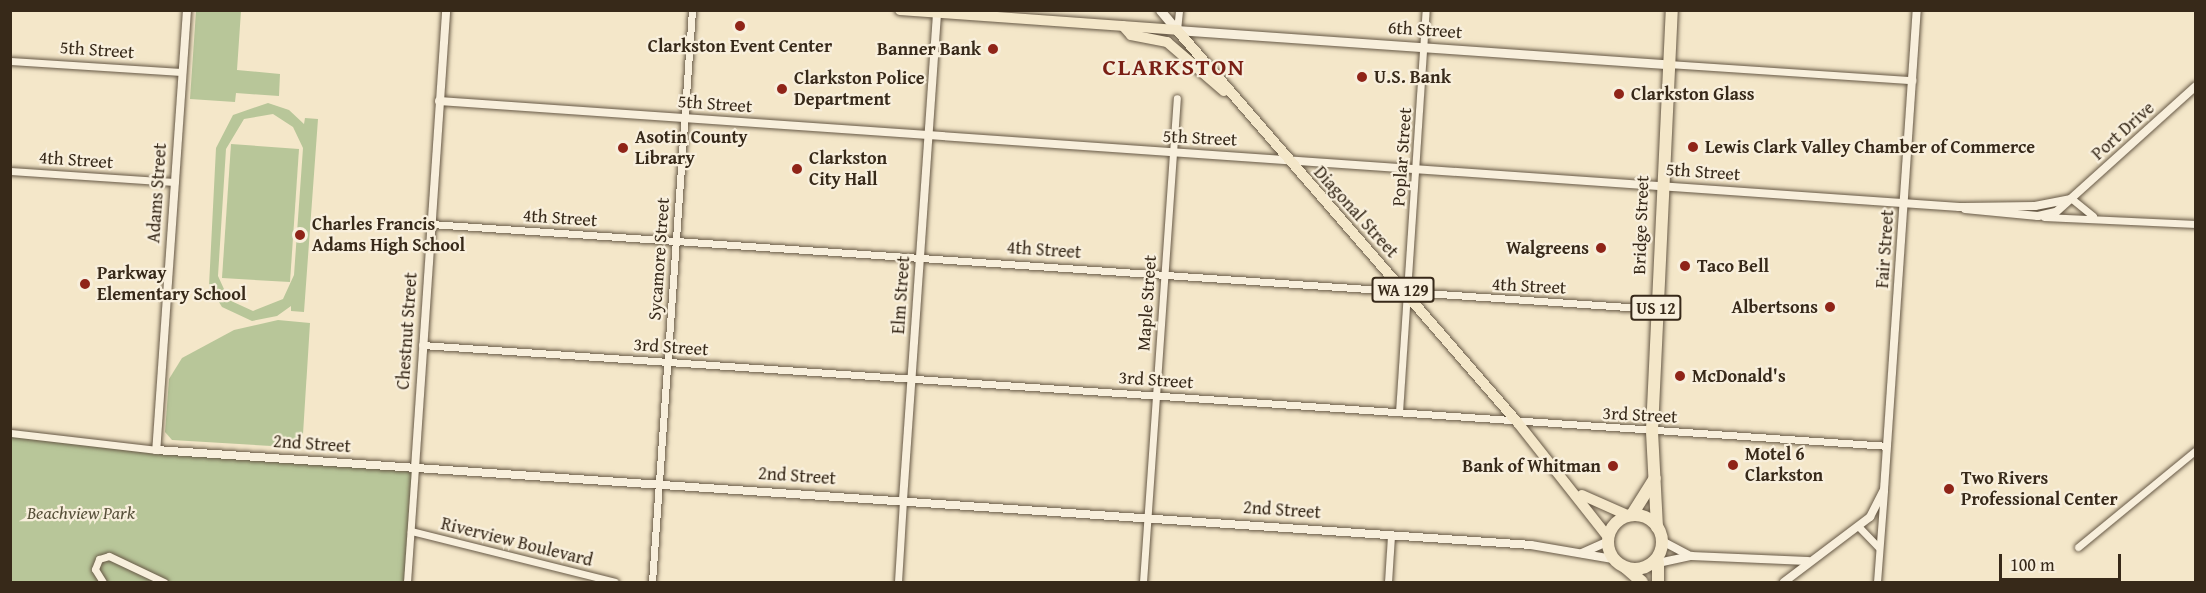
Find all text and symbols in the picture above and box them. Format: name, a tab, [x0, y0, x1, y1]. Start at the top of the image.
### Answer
street label: 6th Street	[1387, 17, 1463, 43]
marker: Clarkston Event Center	[733, 19, 747, 33]
place label: Clarkston Event Center	[648, 35, 832, 57]
street label: 5th Street	[59, 37, 135, 63]
place label: Banner Bank	[877, 38, 981, 60]
marker: Banner Bank	[986, 42, 1000, 56]
district label: CLARKSTON	[1103, 53, 1245, 81]
place label: U.S. Bank	[1374, 66, 1451, 88]
place label: Clarkston Police Department	[794, 68, 925, 110]
marker: U.S. Bank	[1355, 70, 1369, 84]
marker: Clarkston Police Department	[775, 82, 789, 96]
place label: Clarkston Glass	[1631, 83, 1754, 105]
marker: Clarkston Glass	[1612, 87, 1626, 101]
street label: 5th Street	[677, 91, 753, 117]
street label: Port Drive	[2087, 97, 2159, 165]
street label: Poplar Street	[1388, 107, 1416, 207]
street label: 5th Street	[1162, 125, 1238, 151]
place label: Asotin County Library	[635, 127, 748, 170]
place label: Lewis Clark Valley Chamber of Commerce	[1705, 136, 2035, 158]
marker: Lewis Clark Valley Chamber of Commerce	[1686, 140, 1700, 154]
marker: Asotin County Library	[616, 141, 630, 155]
street label: Adams Street	[143, 142, 171, 244]
street label: 4th Street	[38, 147, 114, 173]
place label: Clarkston City Hall	[809, 148, 887, 190]
street label: 5th Street	[1665, 159, 1741, 185]
marker: Clarkston City Hall	[790, 162, 804, 176]
street label: Diagonal Street	[1309, 162, 1403, 262]
street label: Bridge Street	[1628, 175, 1654, 275]
street label: Sycamore Street	[644, 197, 674, 321]
street label: 4th Street	[522, 205, 598, 231]
street label: Fair Street	[1871, 209, 1899, 289]
place label: Charles Francis Adams High School	[312, 214, 465, 256]
marker: Charles Francis Adams High School	[293, 228, 307, 242]
street label: 4th Street	[1006, 237, 1082, 263]
place label: Walgreens	[1506, 237, 1589, 259]
marker: Walgreens	[1594, 241, 1608, 255]
street label: Maple Street	[1133, 254, 1161, 352]
street label: Elm Street	[887, 255, 915, 335]
place label: Taco Bell	[1697, 255, 1769, 277]
marker: Taco Bell	[1678, 259, 1692, 273]
place label: Parkway Elementary School	[97, 263, 246, 306]
street label: Chestnut Street	[392, 272, 422, 390]
street label: 4th Street	[1491, 273, 1567, 299]
marker: Parkway Elementary School	[78, 277, 92, 291]
road number: WA 129	[1372, 277, 1434, 303]
road number: US 12	[1629, 295, 1683, 321]
place label: Albertsons	[1731, 296, 1818, 318]
marker: Albertsons	[1823, 300, 1837, 314]
street label: 3rd Street	[633, 334, 709, 360]
place label: McDonald's	[1692, 365, 1786, 387]
street label: 3rd Street	[1118, 367, 1194, 393]
marker: McDonald's	[1673, 369, 1687, 383]
street label: 3rd Street	[1602, 402, 1678, 428]
street label: 2nd Street	[272, 431, 352, 457]
place label: Motel 6 Clarkston	[1745, 444, 1823, 486]
place label: Bank of Whitman	[1462, 455, 1601, 477]
marker: Motel 6 Clarkston	[1726, 458, 1740, 472]
marker: Bank of Whitman	[1606, 459, 1620, 473]
street label: 2nd Street	[757, 463, 837, 489]
place label: Two Rivers Professional Center	[1961, 468, 2118, 510]
marker: Two Rivers Professional Center	[1942, 482, 1956, 496]
street label: 2nd Street	[1242, 497, 1322, 523]
park label: Beachview Park	[27, 502, 135, 524]
street label: Riverview Boulevard	[439, 513, 595, 571]
scale bar	[2002, 542, 2124, 580]
text: 100 m	[2010, 551, 2055, 578]

